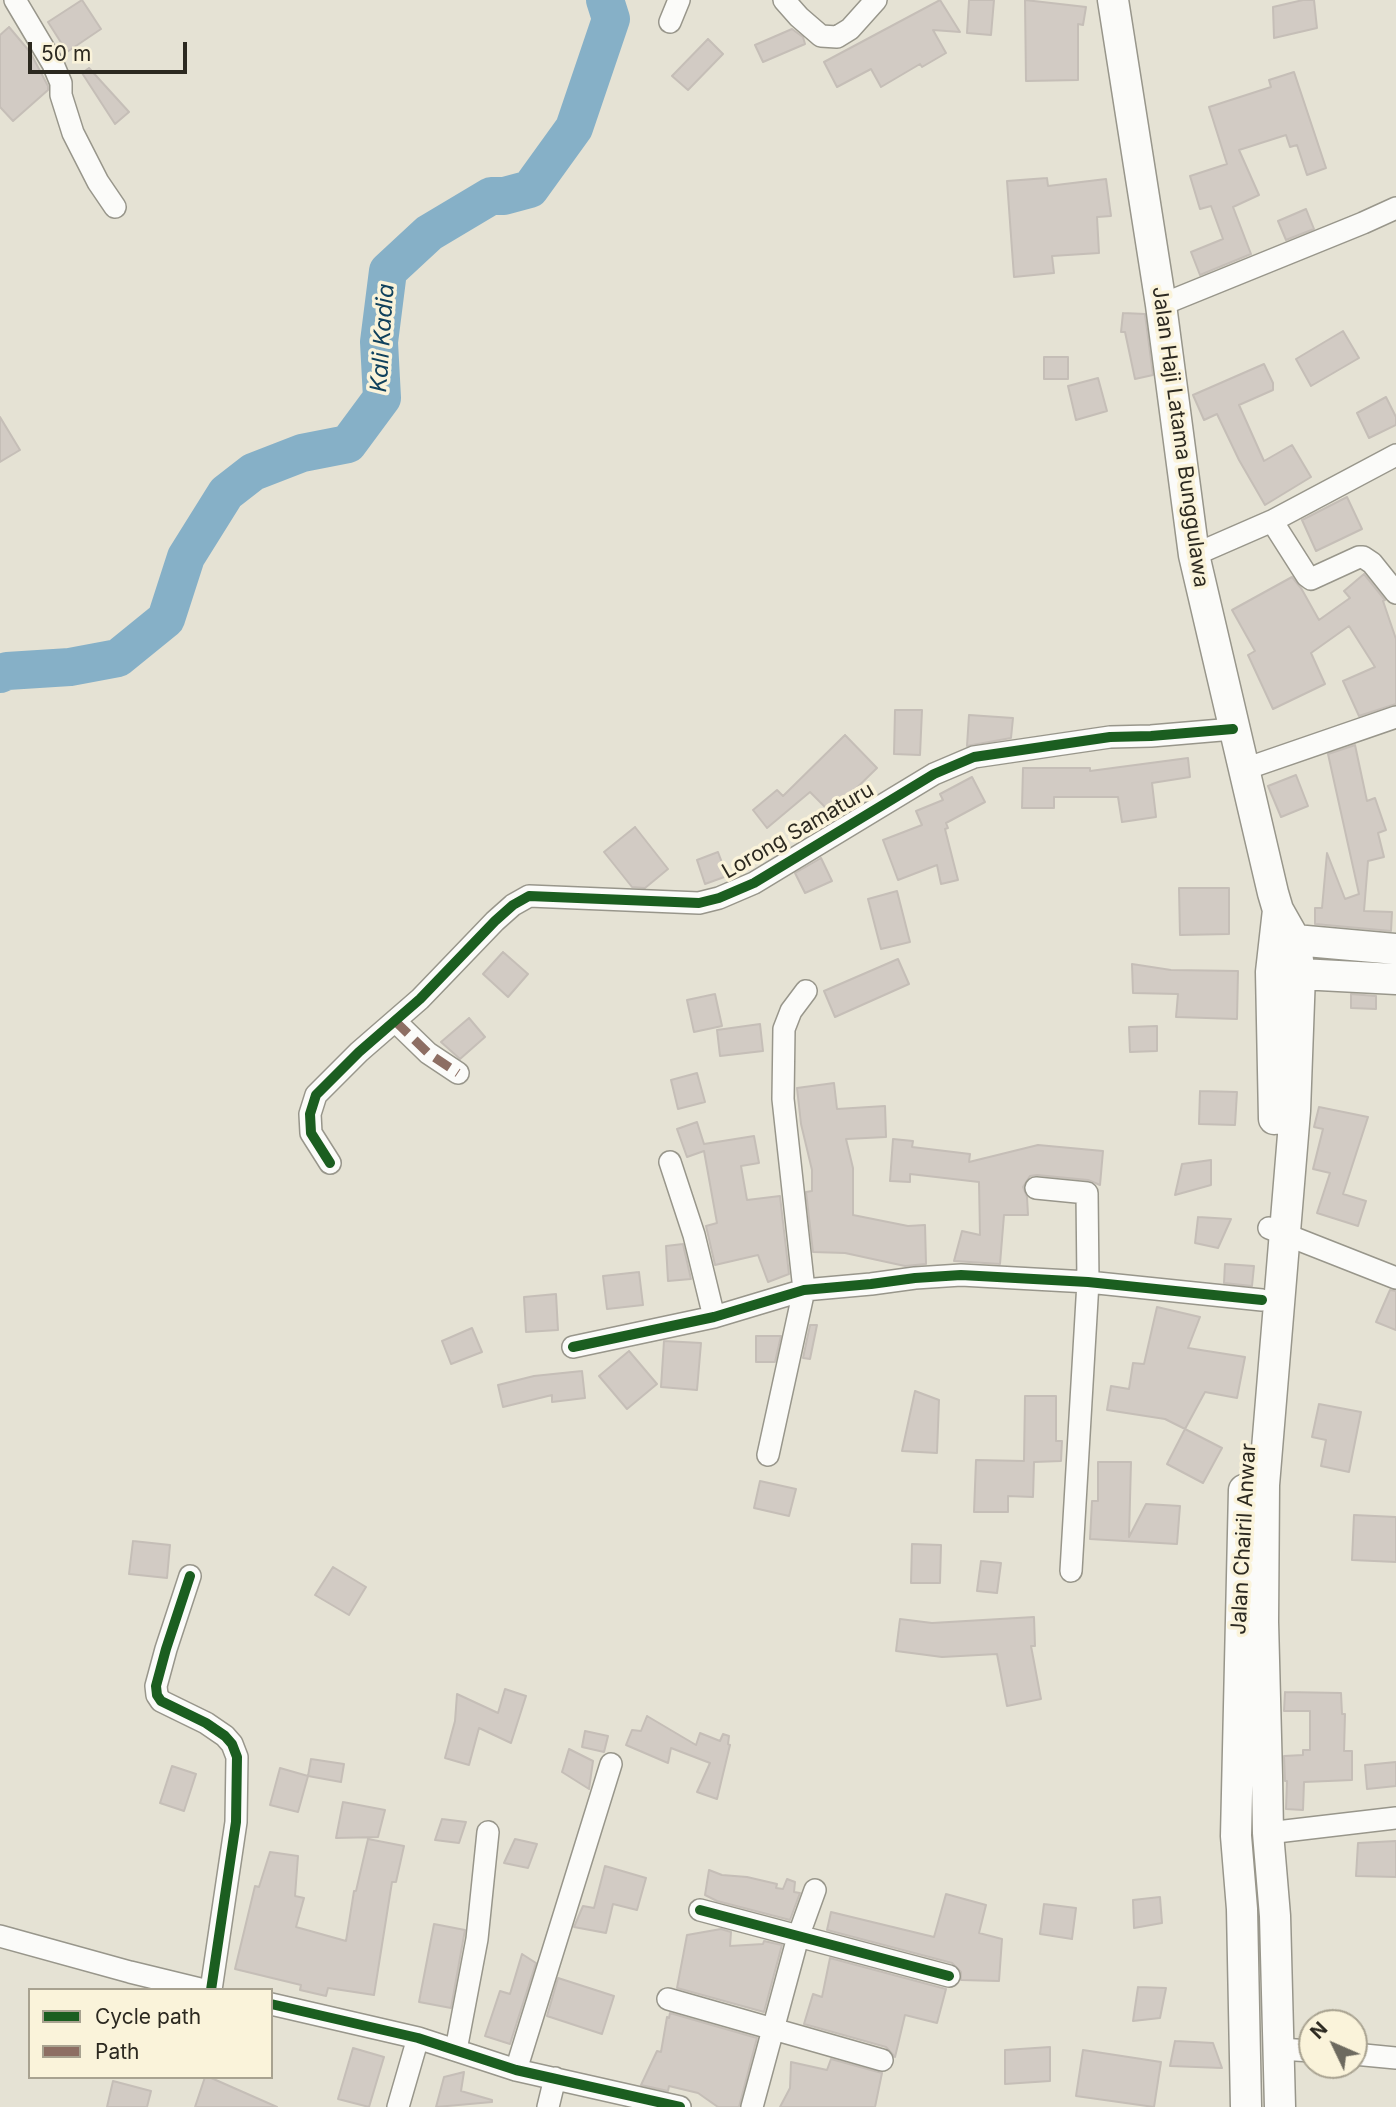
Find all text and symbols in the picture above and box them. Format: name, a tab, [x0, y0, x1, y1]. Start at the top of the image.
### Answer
scale bar	[32, 28, 191, 72]
text: 50 m	[41, 41, 91, 66]
water label: Kali Kadia	[365, 283, 401, 393]
street label: Jalan Haji Latama Bunggulawa	[1146, 285, 1214, 589]
street label: Lorong Samaturu	[718, 777, 878, 885]
street label: Jalan Chairil Anwar	[1226, 1443, 1262, 1635]
legend	[28, 1988, 273, 2079]
text: Cycle path	[95, 2004, 201, 2029]
north arrow	[1298, 2009, 1368, 2079]
text: N	[1306, 2017, 1332, 2044]
text: Path	[95, 2039, 140, 2064]

